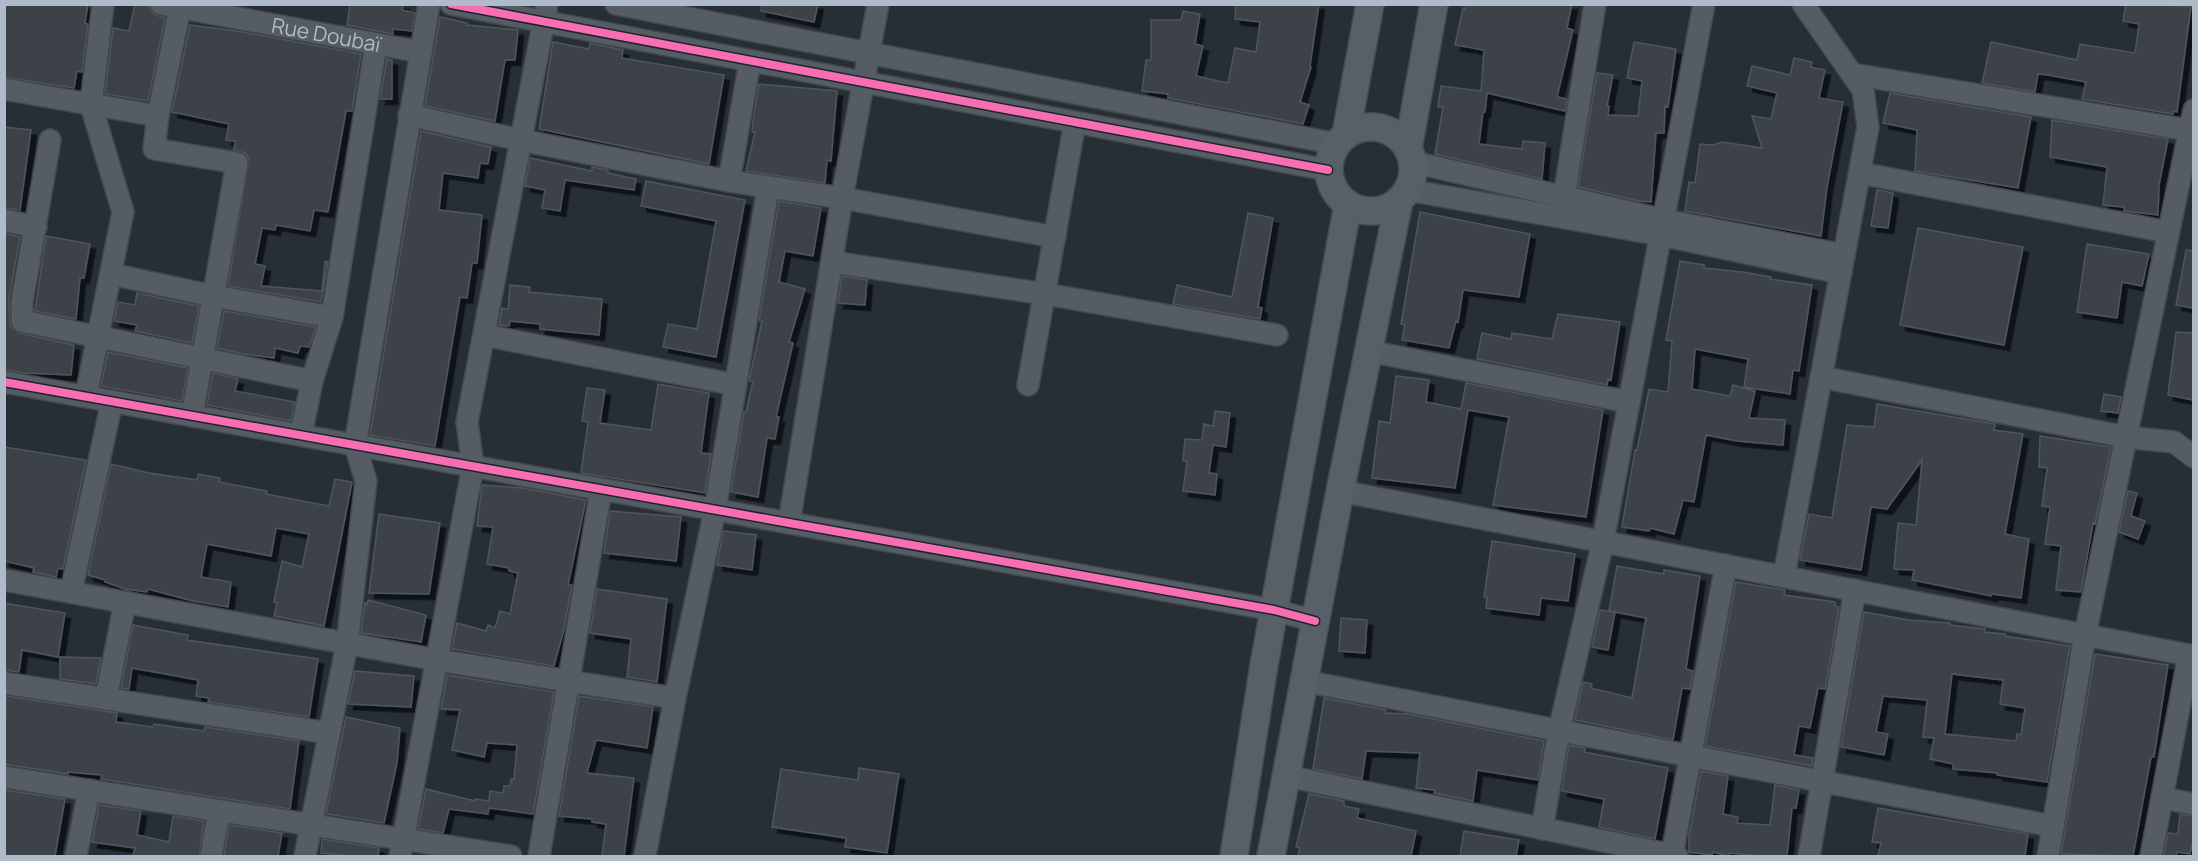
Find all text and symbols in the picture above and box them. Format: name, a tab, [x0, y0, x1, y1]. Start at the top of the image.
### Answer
street label: Rue Doubaï	[269, 11, 384, 58]

